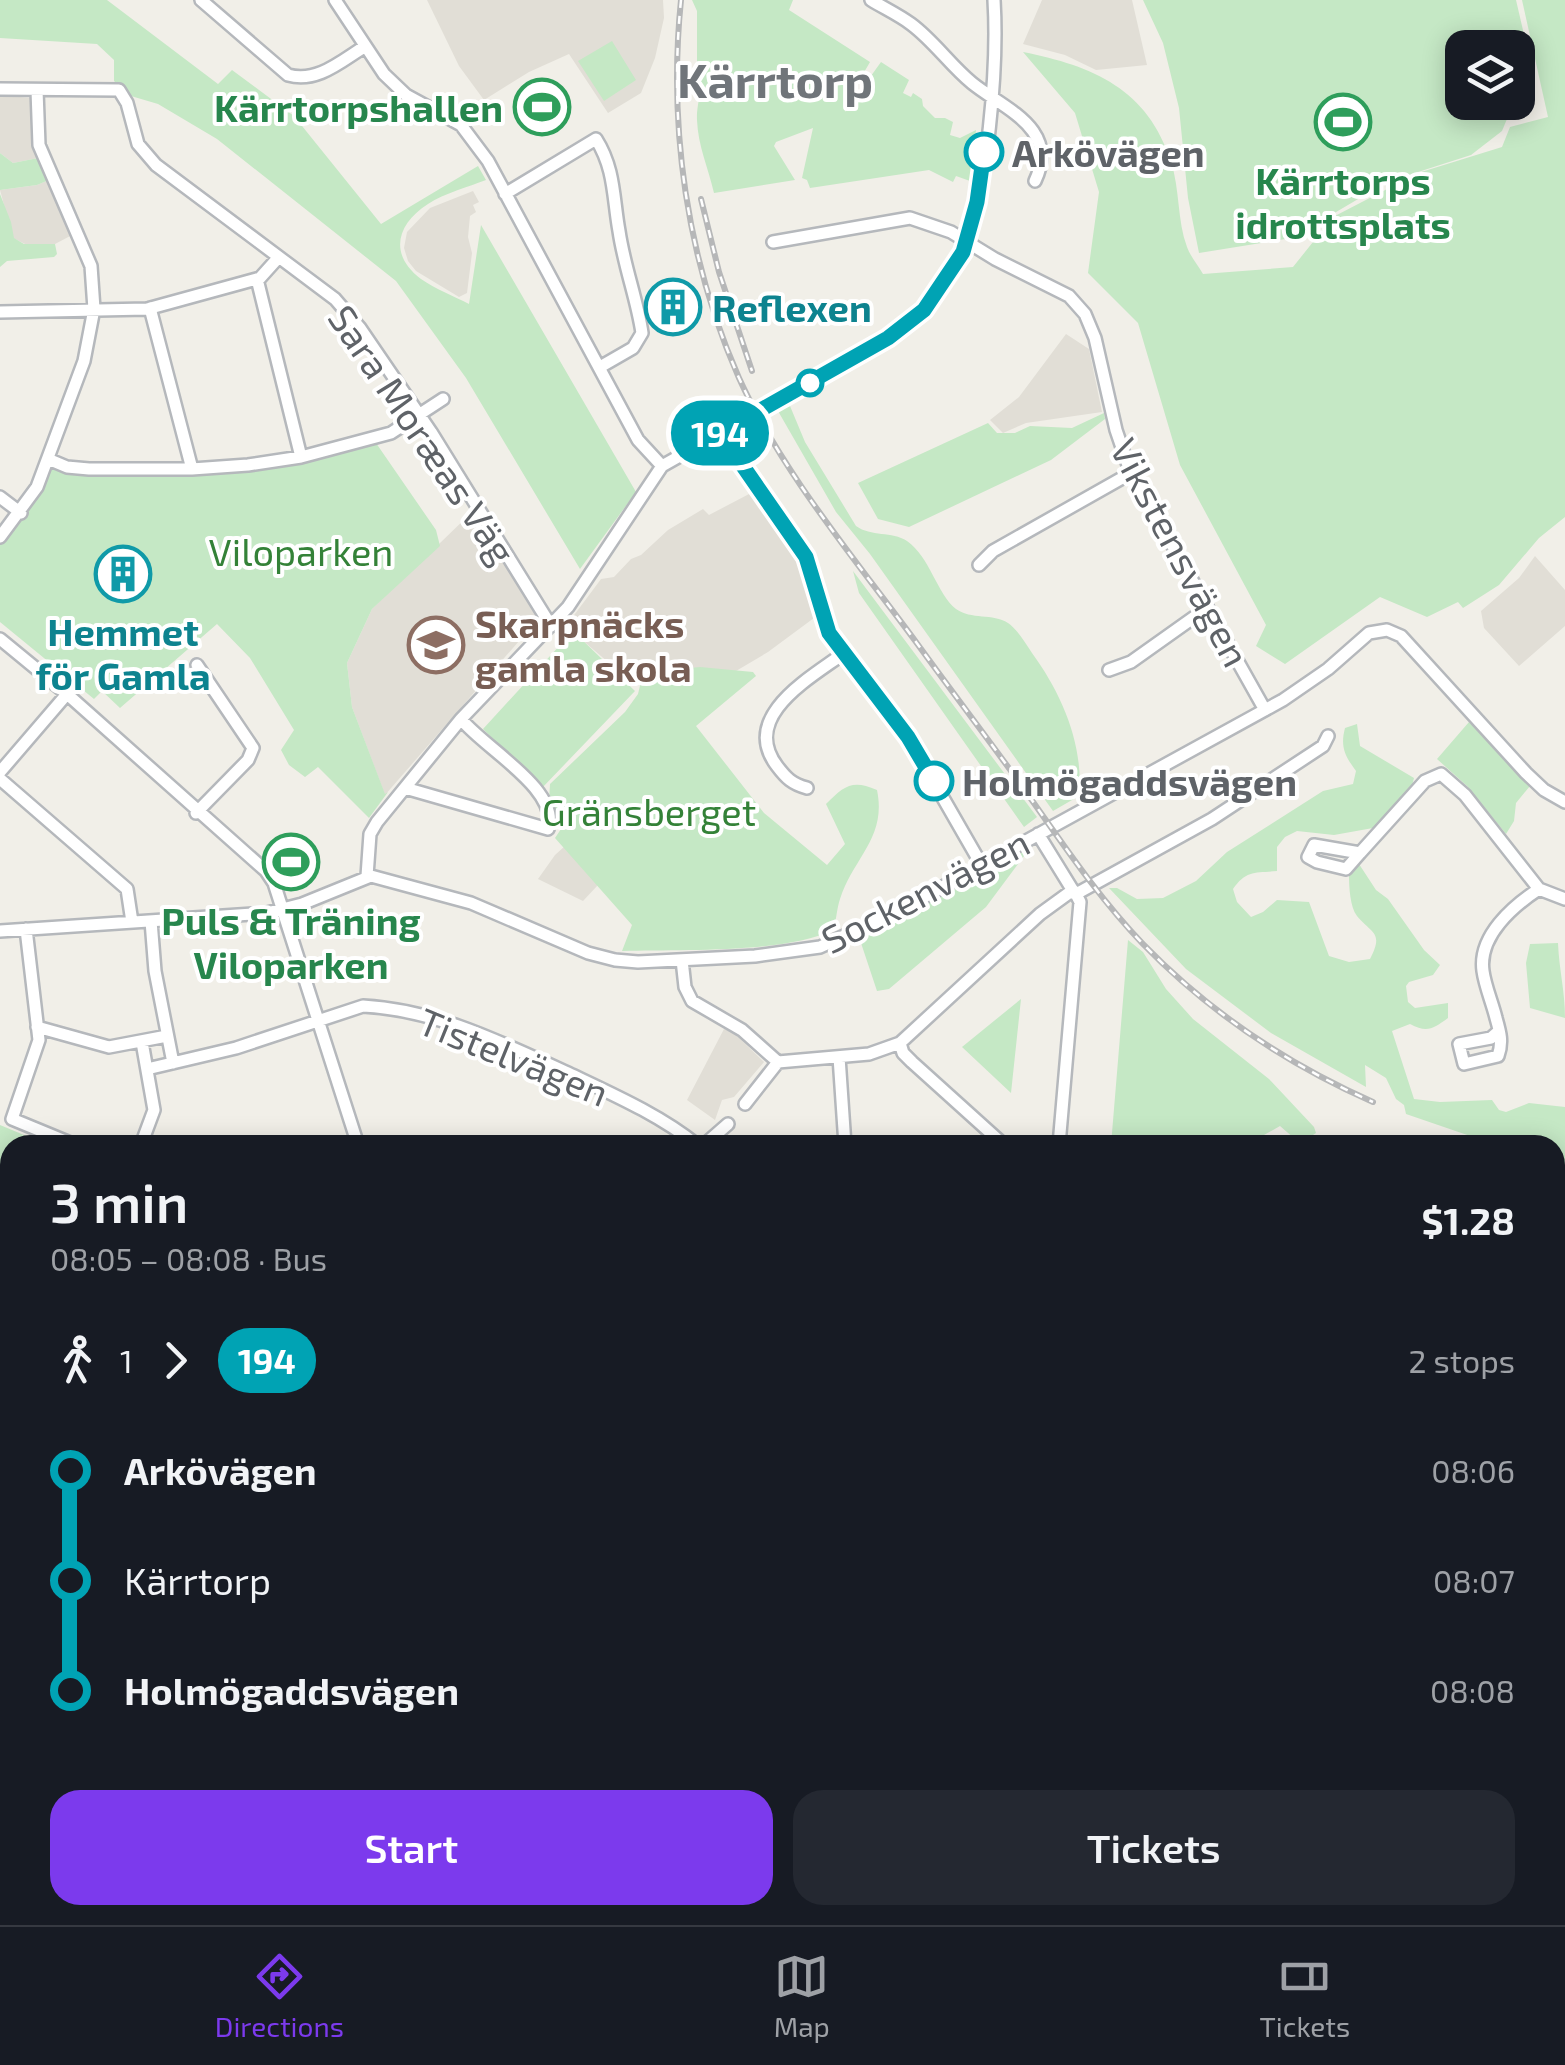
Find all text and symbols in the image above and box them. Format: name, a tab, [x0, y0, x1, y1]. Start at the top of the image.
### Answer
map controls	[1445, 30, 1535, 120]
button: layers	[1445, 30, 1535, 120]
district label: Kärrtorp	[677, 50, 873, 108]
sports icon: Kärrtorpshallen	[512, 77, 572, 137]
place label: Kärrtorpshallen	[214, 84, 503, 130]
sports icon: Kärrtorps idrottsplats	[1313, 92, 1373, 152]
place label: Arkövägen	[1012, 129, 1205, 175]
marker: Arkövägen	[965, 133, 1003, 171]
place label: Kärrtorps idrottsplats	[1235, 157, 1451, 247]
building icon: Reflexen	[643, 277, 703, 337]
place label: Reflexen	[712, 284, 872, 330]
street label: Sara Moræas Väg	[320, 296, 526, 572]
unlabelled marker	[797, 370, 823, 396]
line badge: 194	[662, 400, 778, 466]
text: 194	[691, 412, 749, 454]
street label: Vikstensvägen	[1102, 430, 1260, 674]
park label: Viloparken	[209, 528, 393, 574]
building icon: Hemmet för Gamla	[93, 544, 153, 604]
place label: Skarpnäcks gamla skola	[475, 600, 692, 690]
place label: Hemmet för Gamla	[35, 608, 211, 698]
school or university icon: Skarpnäcks gamla skola	[406, 615, 466, 675]
place label: Holmögaddsvägen	[962, 758, 1297, 804]
marker: Holmögaddsvägen	[915, 762, 953, 800]
park label: Gränsberget	[542, 788, 756, 834]
street label: Sockenvägen	[813, 818, 1037, 962]
sports icon: Puls & Träning Viloparken	[261, 832, 321, 892]
place label: Puls & Träning Viloparken	[161, 897, 421, 987]
street label: Tistelvägen	[412, 997, 616, 1115]
text: 3 min	[50, 1168, 188, 1234]
text: $1.28	[1422, 1197, 1515, 1243]
text: 08:05 – 08:08 · Bus	[50, 1239, 327, 1277]
icon: walk	[50, 1333, 105, 1388]
icon: forward	[148, 1333, 203, 1388]
text: 194	[238, 1339, 296, 1381]
text: 1	[120, 1341, 133, 1379]
text: 2 stops	[1408, 1341, 1515, 1379]
text: Arkövägen	[124, 1447, 317, 1493]
text: 08:06	[1431, 1451, 1515, 1489]
text: Kärrtorp	[124, 1557, 271, 1603]
text: 08:07	[1433, 1561, 1515, 1599]
text: Holmögaddsvägen	[124, 1667, 459, 1713]
text: 08:08	[1430, 1671, 1515, 1709]
button: Start	[50, 1790, 773, 1905]
button: Tickets	[793, 1790, 1515, 1905]
tab: Directions	[215, 1949, 344, 2043]
tab: Map	[774, 1949, 830, 2043]
tab: Tickets	[1259, 1949, 1350, 2043]

